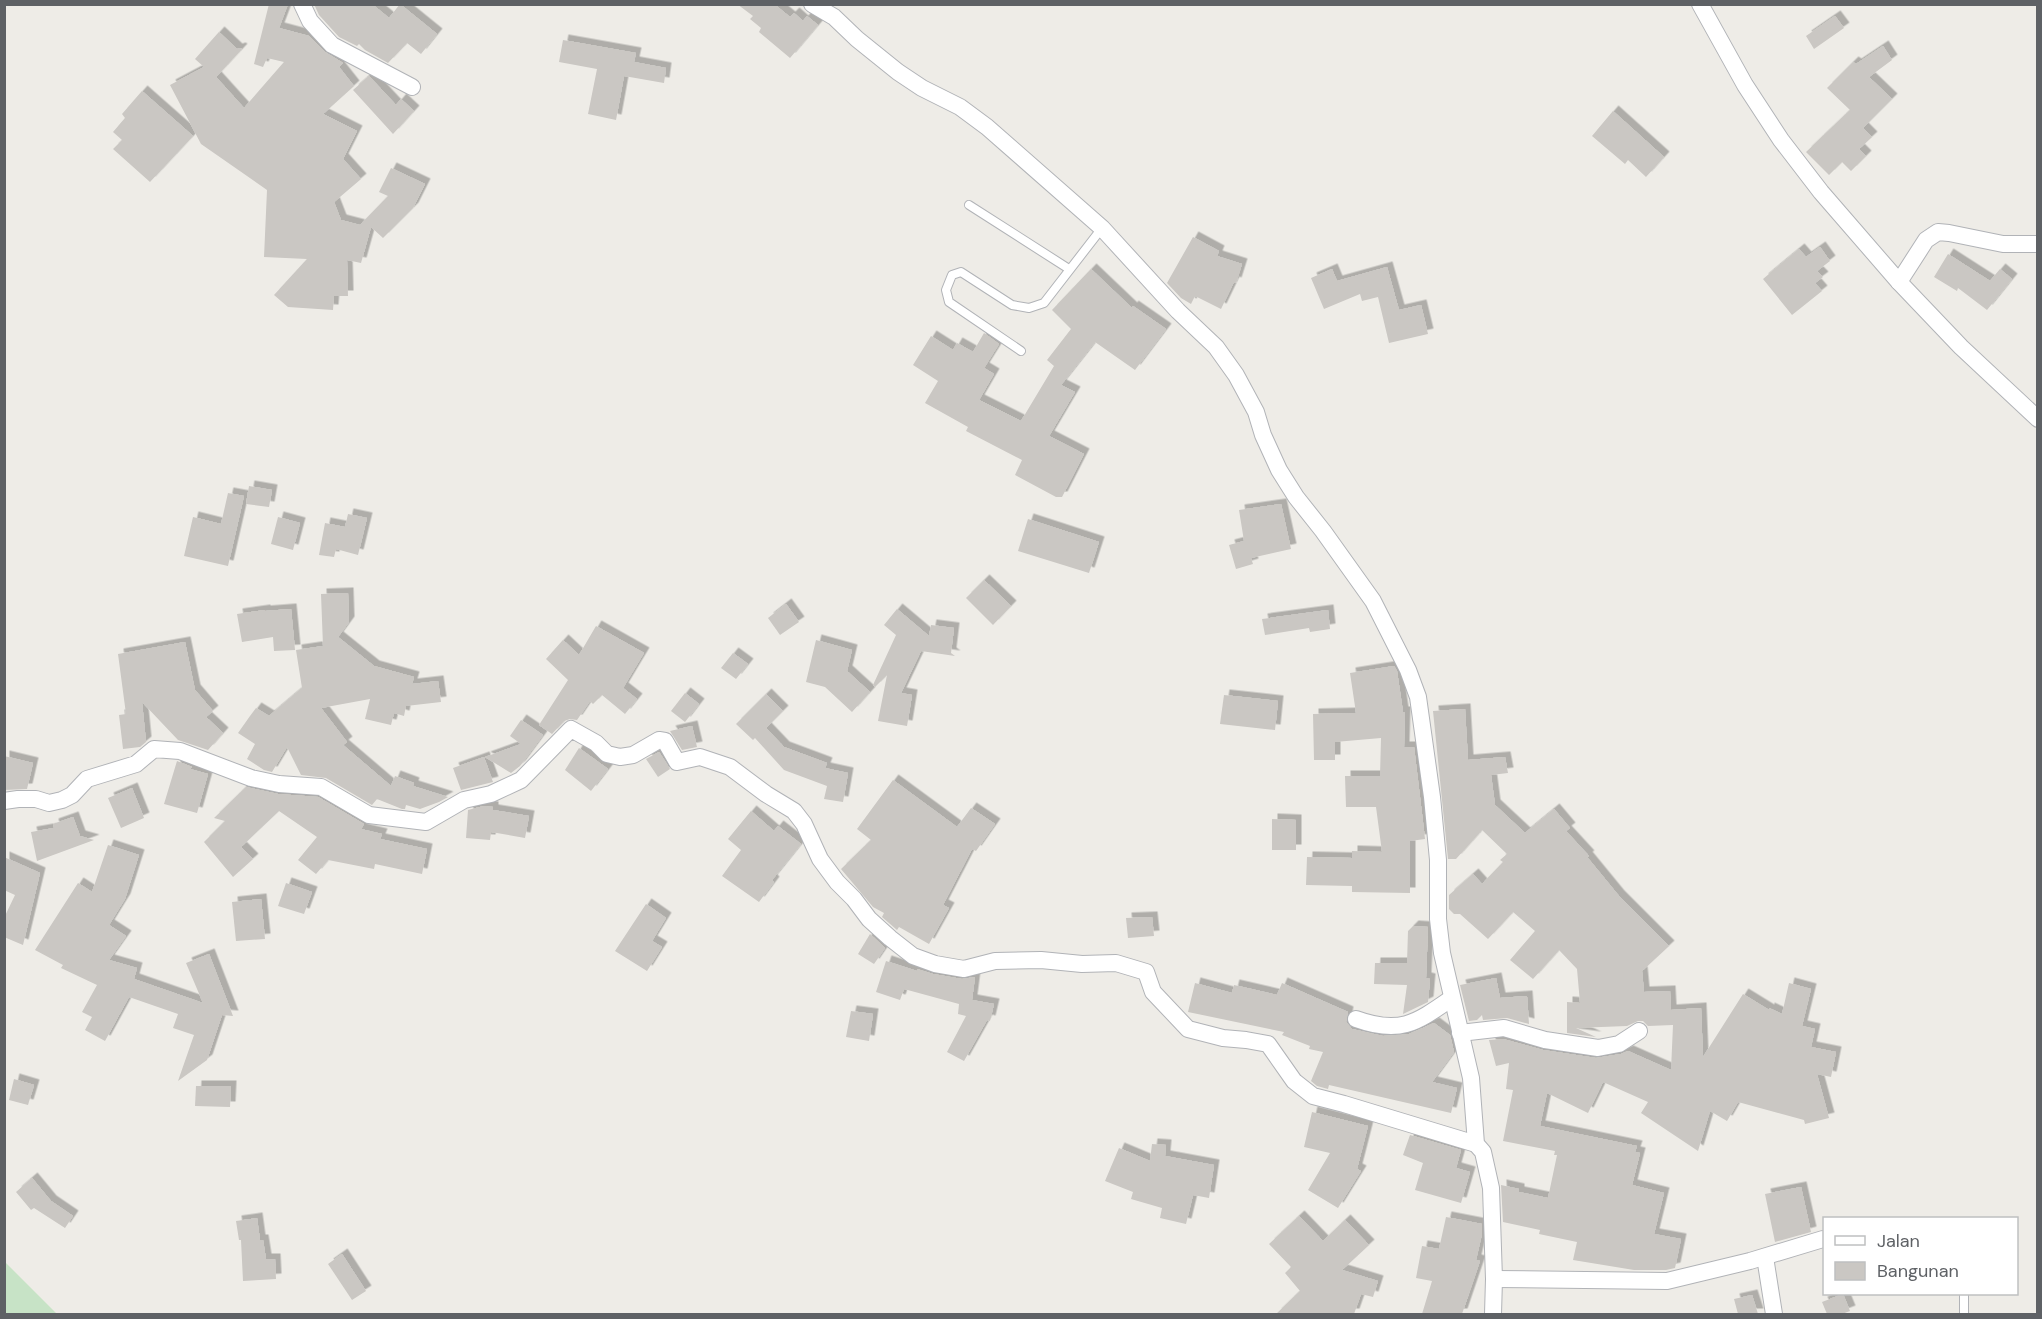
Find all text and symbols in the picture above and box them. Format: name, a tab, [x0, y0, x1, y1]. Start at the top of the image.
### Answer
legend	[1823, 1217, 2018, 1295]
text: Jalan	[1877, 1229, 1920, 1253]
text: Bangunan	[1877, 1259, 1959, 1283]

